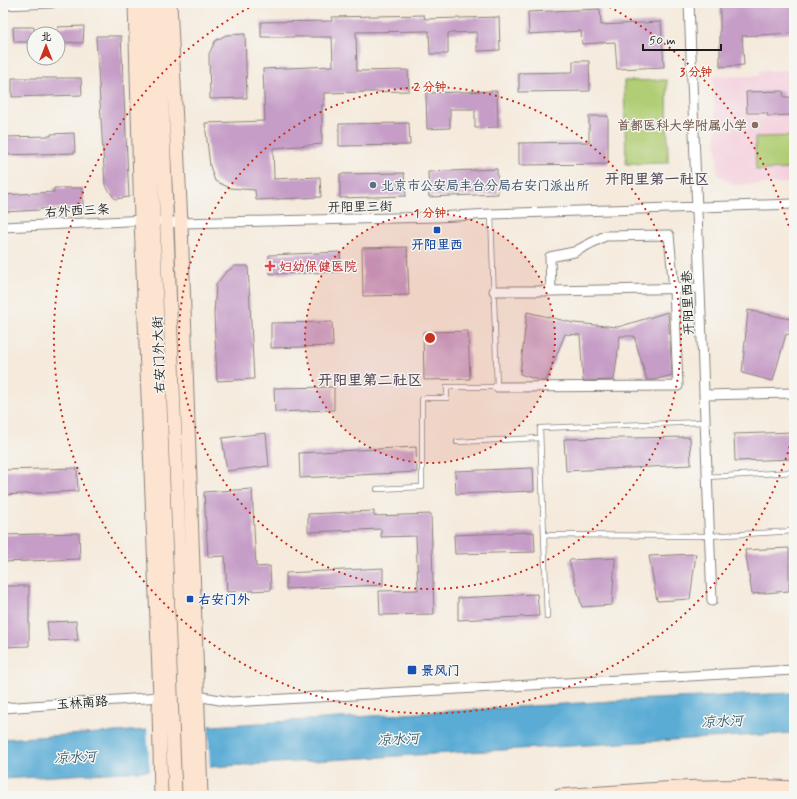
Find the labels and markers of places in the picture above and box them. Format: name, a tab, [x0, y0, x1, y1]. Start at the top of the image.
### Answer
place label: 首都医科大学附属小学	[617, 118, 747, 135]
marker: 首都医科大学附属小学	[750, 120, 760, 130]
place label: 北京市公安局丰台分局右安门派出所	[381, 178, 589, 195]
marker: 北京市公安局丰台分局右安门派出所	[368, 180, 378, 190]
marker: 开阳里西	[432, 225, 442, 235]
place label: 开阳里西	[411, 237, 463, 254]
place label: 妇幼保健医院	[279, 259, 357, 276]
marker: 妇幼保健医院	[264, 260, 276, 272]
centre of rings	[423, 331, 437, 345]
place label: 右安门外	[198, 592, 250, 609]
marker: 右安门外	[185, 594, 195, 604]
place label: 景风门	[421, 663, 460, 680]
marker: 景风门	[406, 664, 418, 676]

